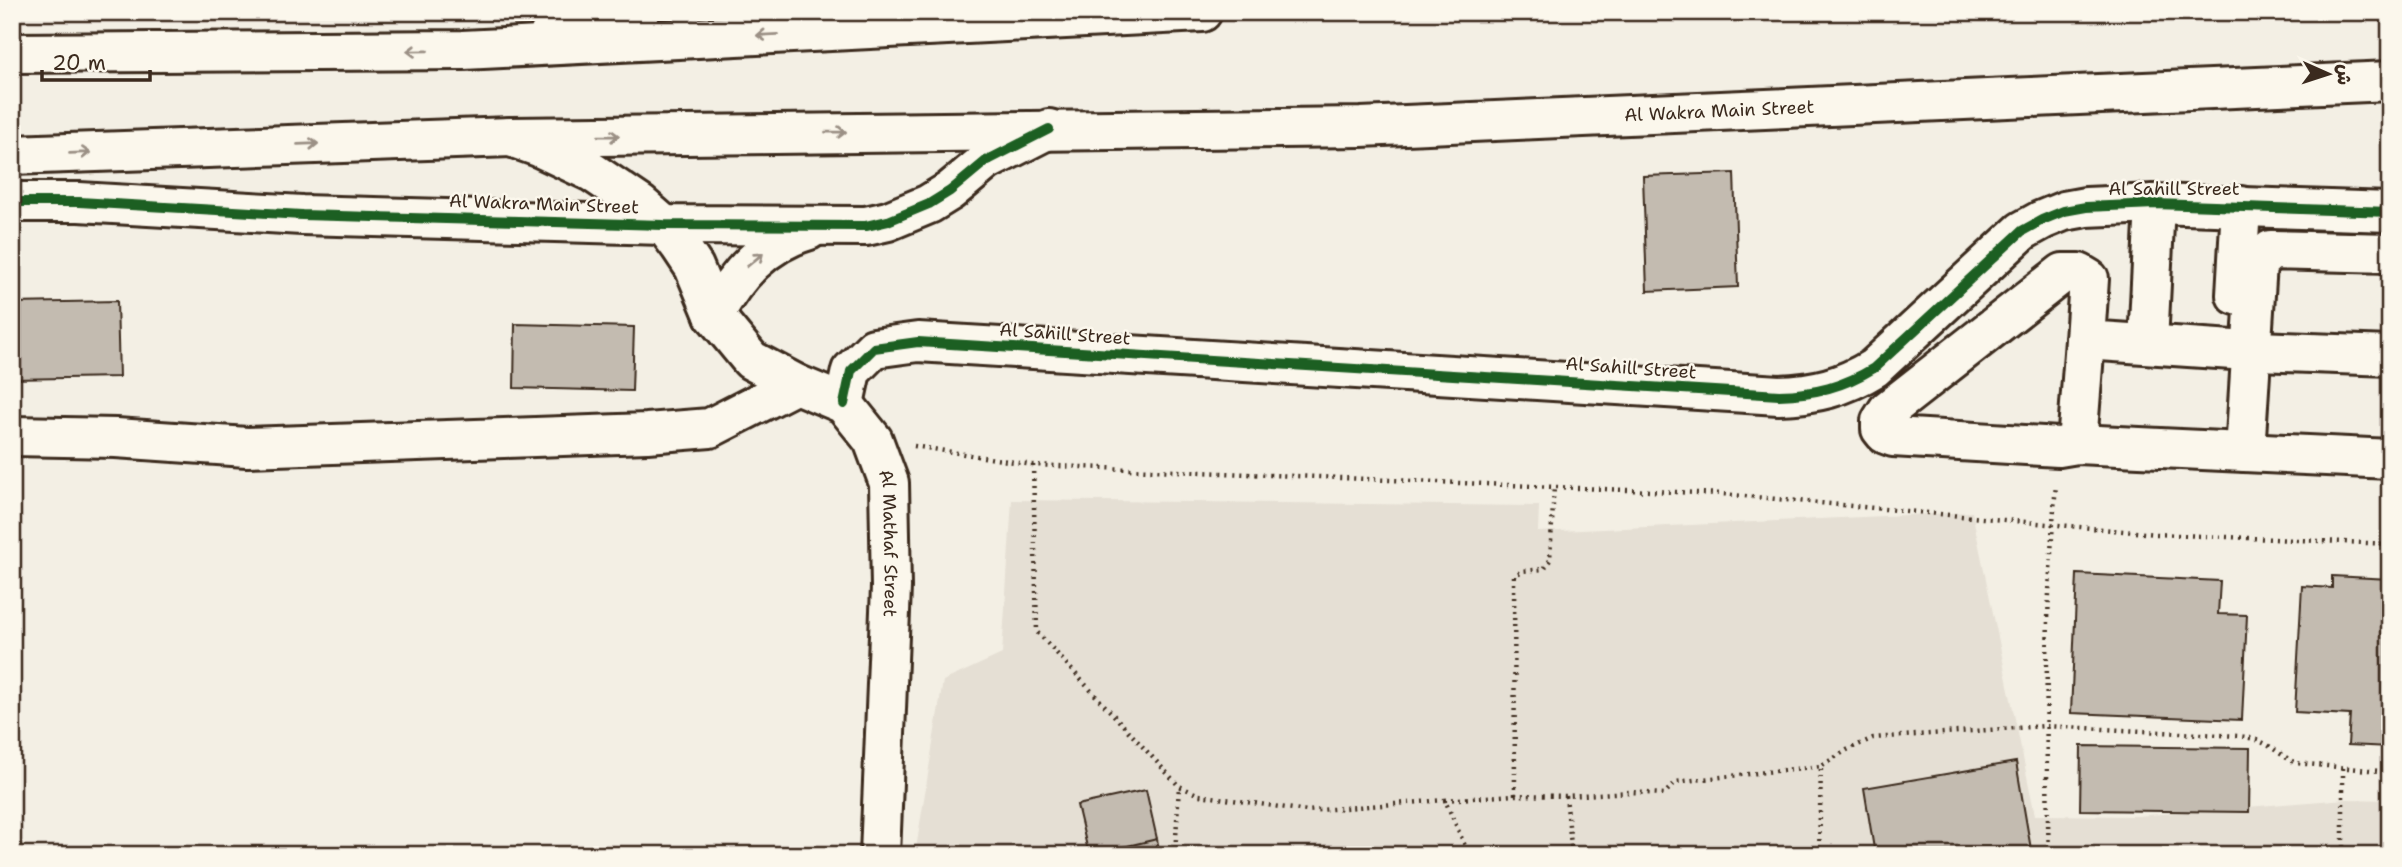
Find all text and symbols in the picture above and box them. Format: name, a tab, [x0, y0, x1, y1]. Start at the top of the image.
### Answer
one-way arrow	[756, 29, 778, 42]
scale bar	[42, 38, 150, 82]
north arrow	[2294, 38, 2364, 108]
one-way arrow	[406, 44, 429, 58]
text: 20 m	[52, 49, 106, 77]
text: ش	[2331, 64, 2358, 86]
street label: Al Wakra Main Street	[1624, 95, 1815, 127]
one-way arrow	[824, 126, 847, 139]
one-way arrow	[597, 129, 620, 143]
one-way arrow	[296, 138, 319, 151]
one-way arrow	[69, 146, 92, 159]
street label: Al Sahill Street	[2108, 177, 2240, 201]
street label: Al Wakra Main Street	[449, 189, 640, 219]
one-way arrow	[745, 252, 763, 268]
street label: Al Sahill Street	[999, 317, 1132, 351]
street label: Al Sahill Street	[1565, 351, 1698, 385]
street label: Al Mathaf Street	[873, 466, 903, 618]

